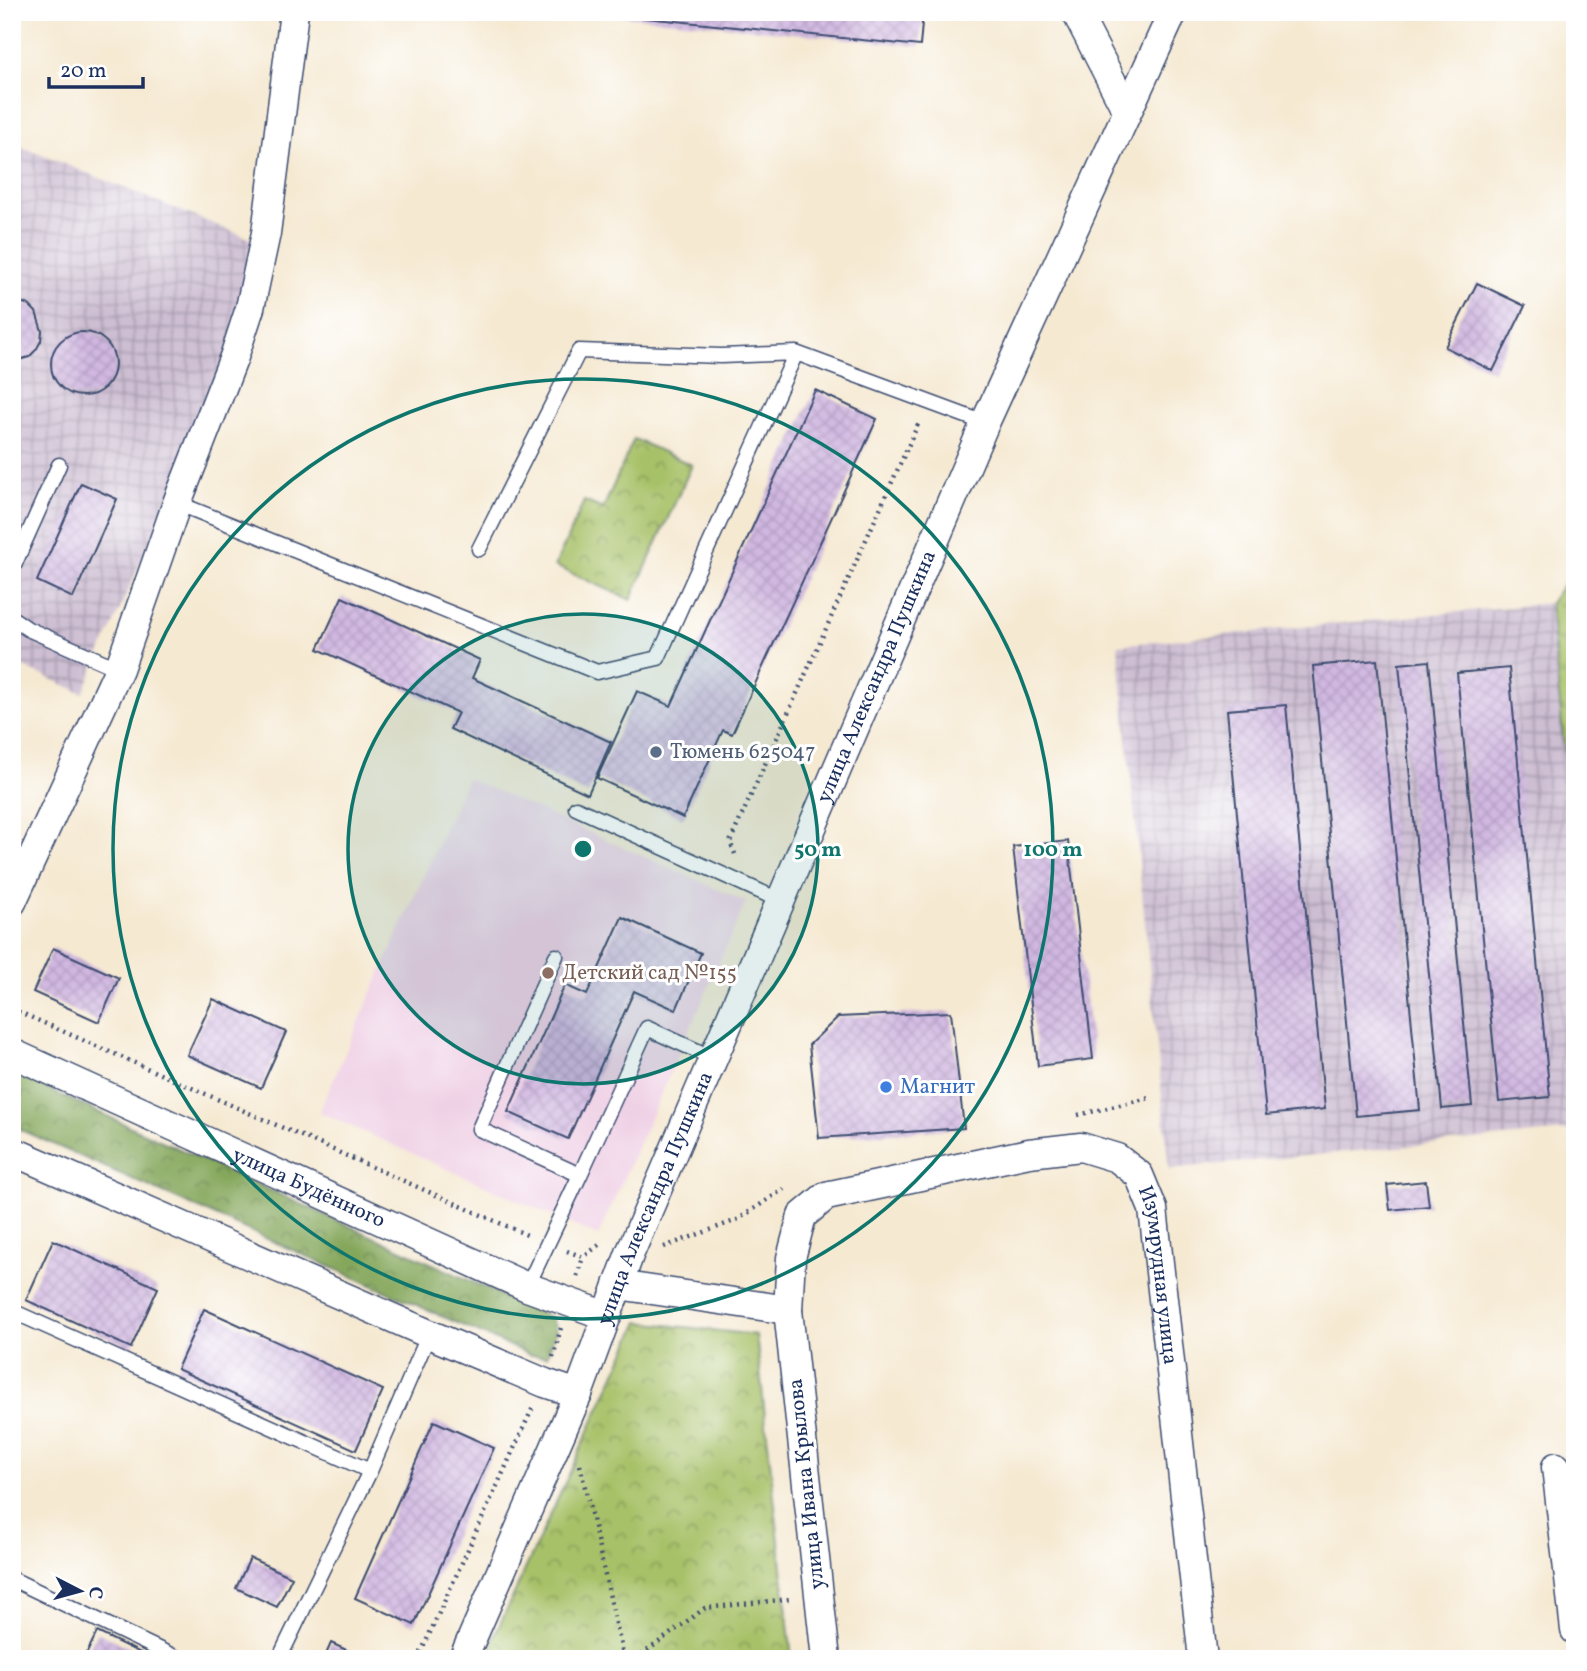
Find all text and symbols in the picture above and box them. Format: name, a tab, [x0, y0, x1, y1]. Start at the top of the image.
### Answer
scale bar	[49, 46, 144, 90]
text: 20 m	[60, 57, 106, 86]
street label: улица Александра Пушкина	[810, 546, 943, 807]
place label: Тюмень 625047	[670, 738, 815, 767]
marker: Тюмень 625047	[648, 744, 664, 760]
text: 50 m	[794, 836, 842, 865]
text: 100 m	[1023, 836, 1083, 865]
centre of rings	[571, 837, 595, 861]
place label: Детский сад №155	[562, 959, 737, 988]
marker: Детский сад №155	[540, 965, 556, 981]
street label: улица Александра Пушкина	[590, 1067, 720, 1330]
place label: Магнит	[900, 1073, 976, 1102]
marker: Магнит	[878, 1079, 894, 1095]
street label: улица Будённого	[228, 1140, 390, 1235]
street label: Изумрудная улица	[1130, 1181, 1185, 1366]
street label: улица Ивана Крылова	[782, 1377, 832, 1591]
north arrow	[46, 1556, 116, 1626]
text: С	[81, 1585, 108, 1600]

